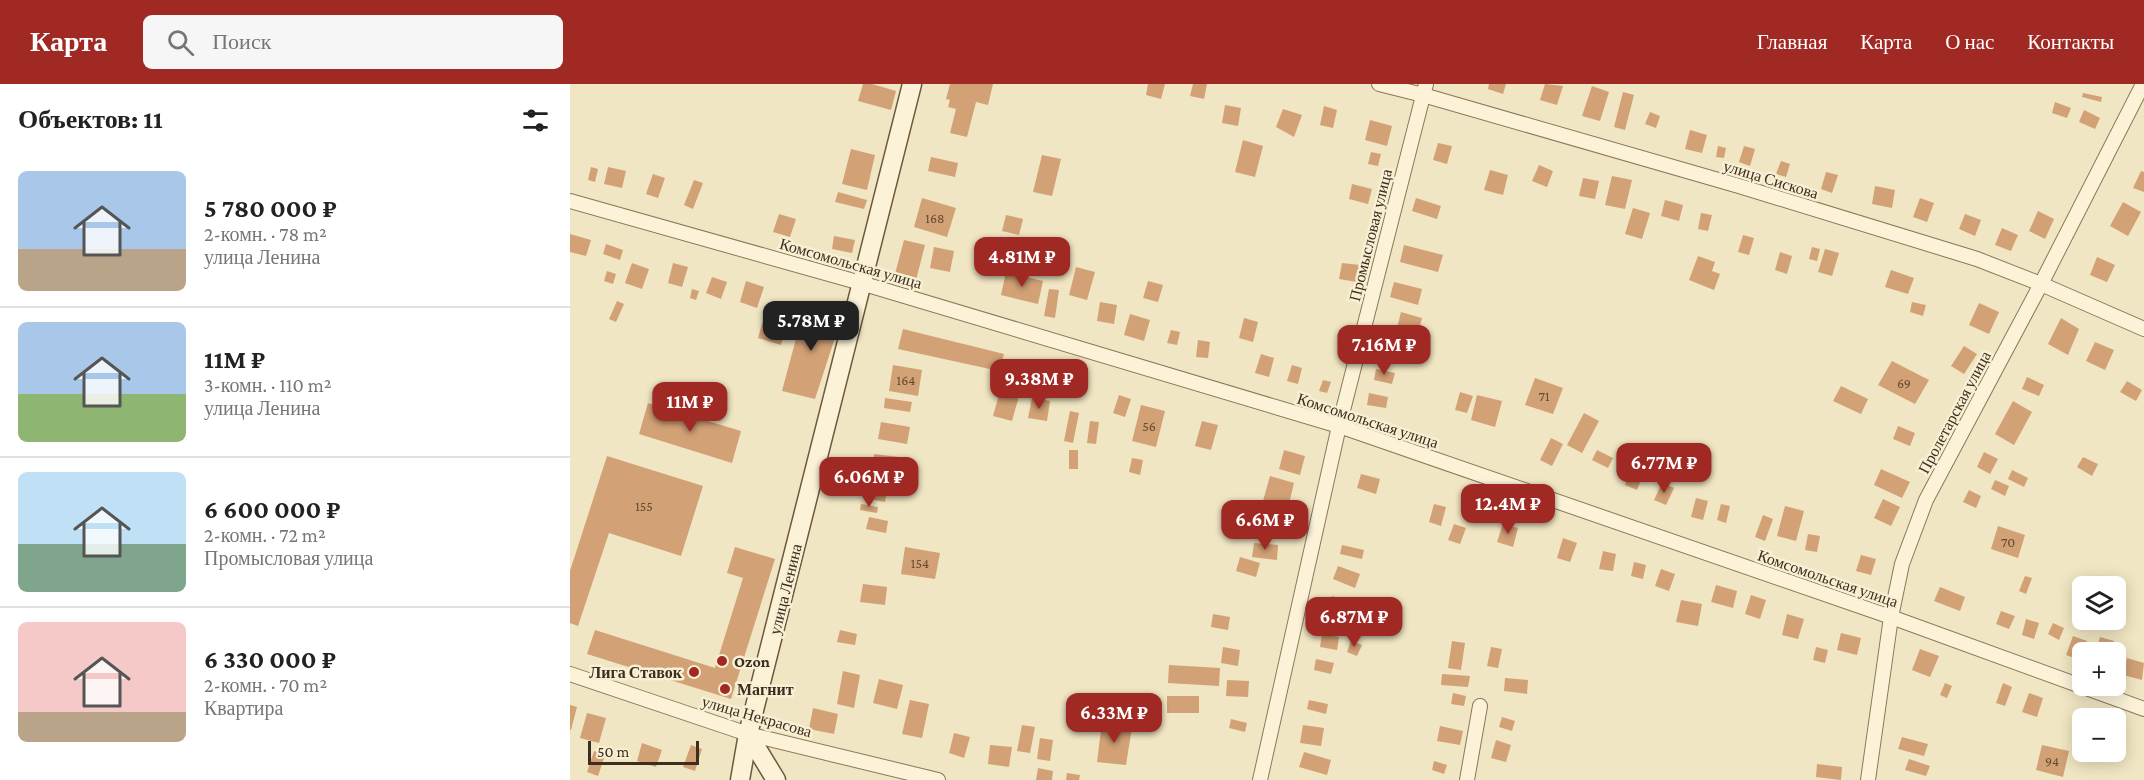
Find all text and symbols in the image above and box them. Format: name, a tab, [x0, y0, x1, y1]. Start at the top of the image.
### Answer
search box	[143, 15, 563, 69]
text: Карта	[30, 26, 107, 57]
icon: search	[164, 26, 197, 59]
text: Поиск	[212, 29, 271, 54]
text: Главная	[1757, 30, 1827, 54]
text: Карта	[1860, 30, 1912, 54]
text: О нас	[1945, 30, 1994, 54]
text: Контакты	[2027, 30, 2114, 54]
icon: filters	[519, 104, 552, 137]
text: Объектов: 11	[18, 105, 163, 134]
street label: улица Сискова	[1721, 157, 1820, 203]
street label: Промысловая улица	[1346, 167, 1396, 303]
text: 5 780 000 ₽	[204, 194, 337, 223]
icon: home	[66, 195, 138, 267]
house number: 168	[925, 210, 945, 226]
text: 2-комн. · 78 m²	[204, 223, 327, 245]
street label: Комсомольская улица	[777, 235, 924, 293]
pin: 4.81M ₽	[967, 237, 1077, 288]
text: 4.81M ₽	[988, 245, 1056, 267]
text: улица Ленина	[204, 246, 320, 268]
pin: 5.78M ₽	[756, 301, 866, 352]
text: 5.78M ₽	[777, 309, 845, 331]
pin: 7.16M ₽	[1329, 325, 1439, 376]
text: 7.16M ₽	[1351, 333, 1417, 355]
text: 11M ₽	[204, 345, 266, 374]
icon: home	[66, 346, 138, 418]
street label: Пролетарская улица	[1915, 348, 1995, 477]
pin: 9.38M ₽	[984, 359, 1094, 410]
text: 9.38M ₽	[1004, 367, 1074, 389]
house number: 164	[897, 372, 915, 388]
text: 3-комн. · 110 m²	[204, 374, 332, 396]
house number: 69	[1897, 375, 1911, 391]
pin: 11M ₽	[648, 382, 732, 433]
house number: 71	[1538, 388, 1550, 404]
text: 11M ₽	[666, 390, 714, 412]
street label: Комсомольская улица	[1295, 390, 1441, 452]
text: улица Ленина	[204, 397, 320, 419]
house number: 56	[1142, 418, 1156, 434]
pin: 6.77M ₽	[1609, 443, 1719, 494]
text: 6.77M ₽	[1630, 451, 1698, 473]
pin: 6.06M ₽	[814, 457, 924, 508]
text: 6.06M ₽	[833, 465, 905, 487]
pin: 12.4M ₽	[1453, 484, 1563, 535]
text: 12.4M ₽	[1475, 492, 1541, 514]
text: 6 600 000 ₽	[204, 495, 341, 524]
icon: home	[66, 496, 138, 568]
house number: 155	[635, 498, 653, 514]
pin: 6.6M ₽	[1216, 500, 1314, 551]
text: 6.6M ₽	[1235, 508, 1295, 530]
text: 2-комн. · 72 m²	[204, 524, 326, 546]
house number: 70	[2001, 534, 2015, 550]
street label: улица Ленина	[766, 542, 806, 637]
street label: Комсомольская улица	[1755, 546, 1900, 611]
text: Промысловая улица	[204, 547, 373, 569]
house number: 154	[911, 555, 929, 571]
map controls	[2072, 576, 2126, 762]
button: layers	[2072, 576, 2126, 630]
pin: 6.87M ₽	[1299, 597, 1409, 648]
text: 6.87M ₽	[1319, 605, 1389, 627]
button: +	[2072, 642, 2126, 696]
text: 6 330 000 ₽	[204, 645, 336, 674]
icon: home	[66, 646, 138, 718]
place label: Ozon	[734, 653, 770, 670]
marker: Ozon	[715, 654, 729, 668]
place label: Лига Ставок	[589, 664, 683, 681]
marker: Лига Ставок	[687, 665, 701, 679]
text: 2-комн. · 70 m²	[204, 674, 327, 696]
place label: Магнит	[737, 681, 794, 698]
marker: Магнит	[718, 682, 732, 696]
street label: улица Некрасова	[700, 693, 814, 741]
pin: 6.33M ₽	[1059, 693, 1169, 744]
text: Квартира	[204, 697, 283, 719]
text: 6.33M ₽	[1080, 701, 1148, 723]
button: −	[2072, 708, 2126, 762]
scale bar	[588, 738, 699, 766]
text: 50 m	[597, 743, 629, 760]
house number: 94	[2045, 753, 2059, 769]

